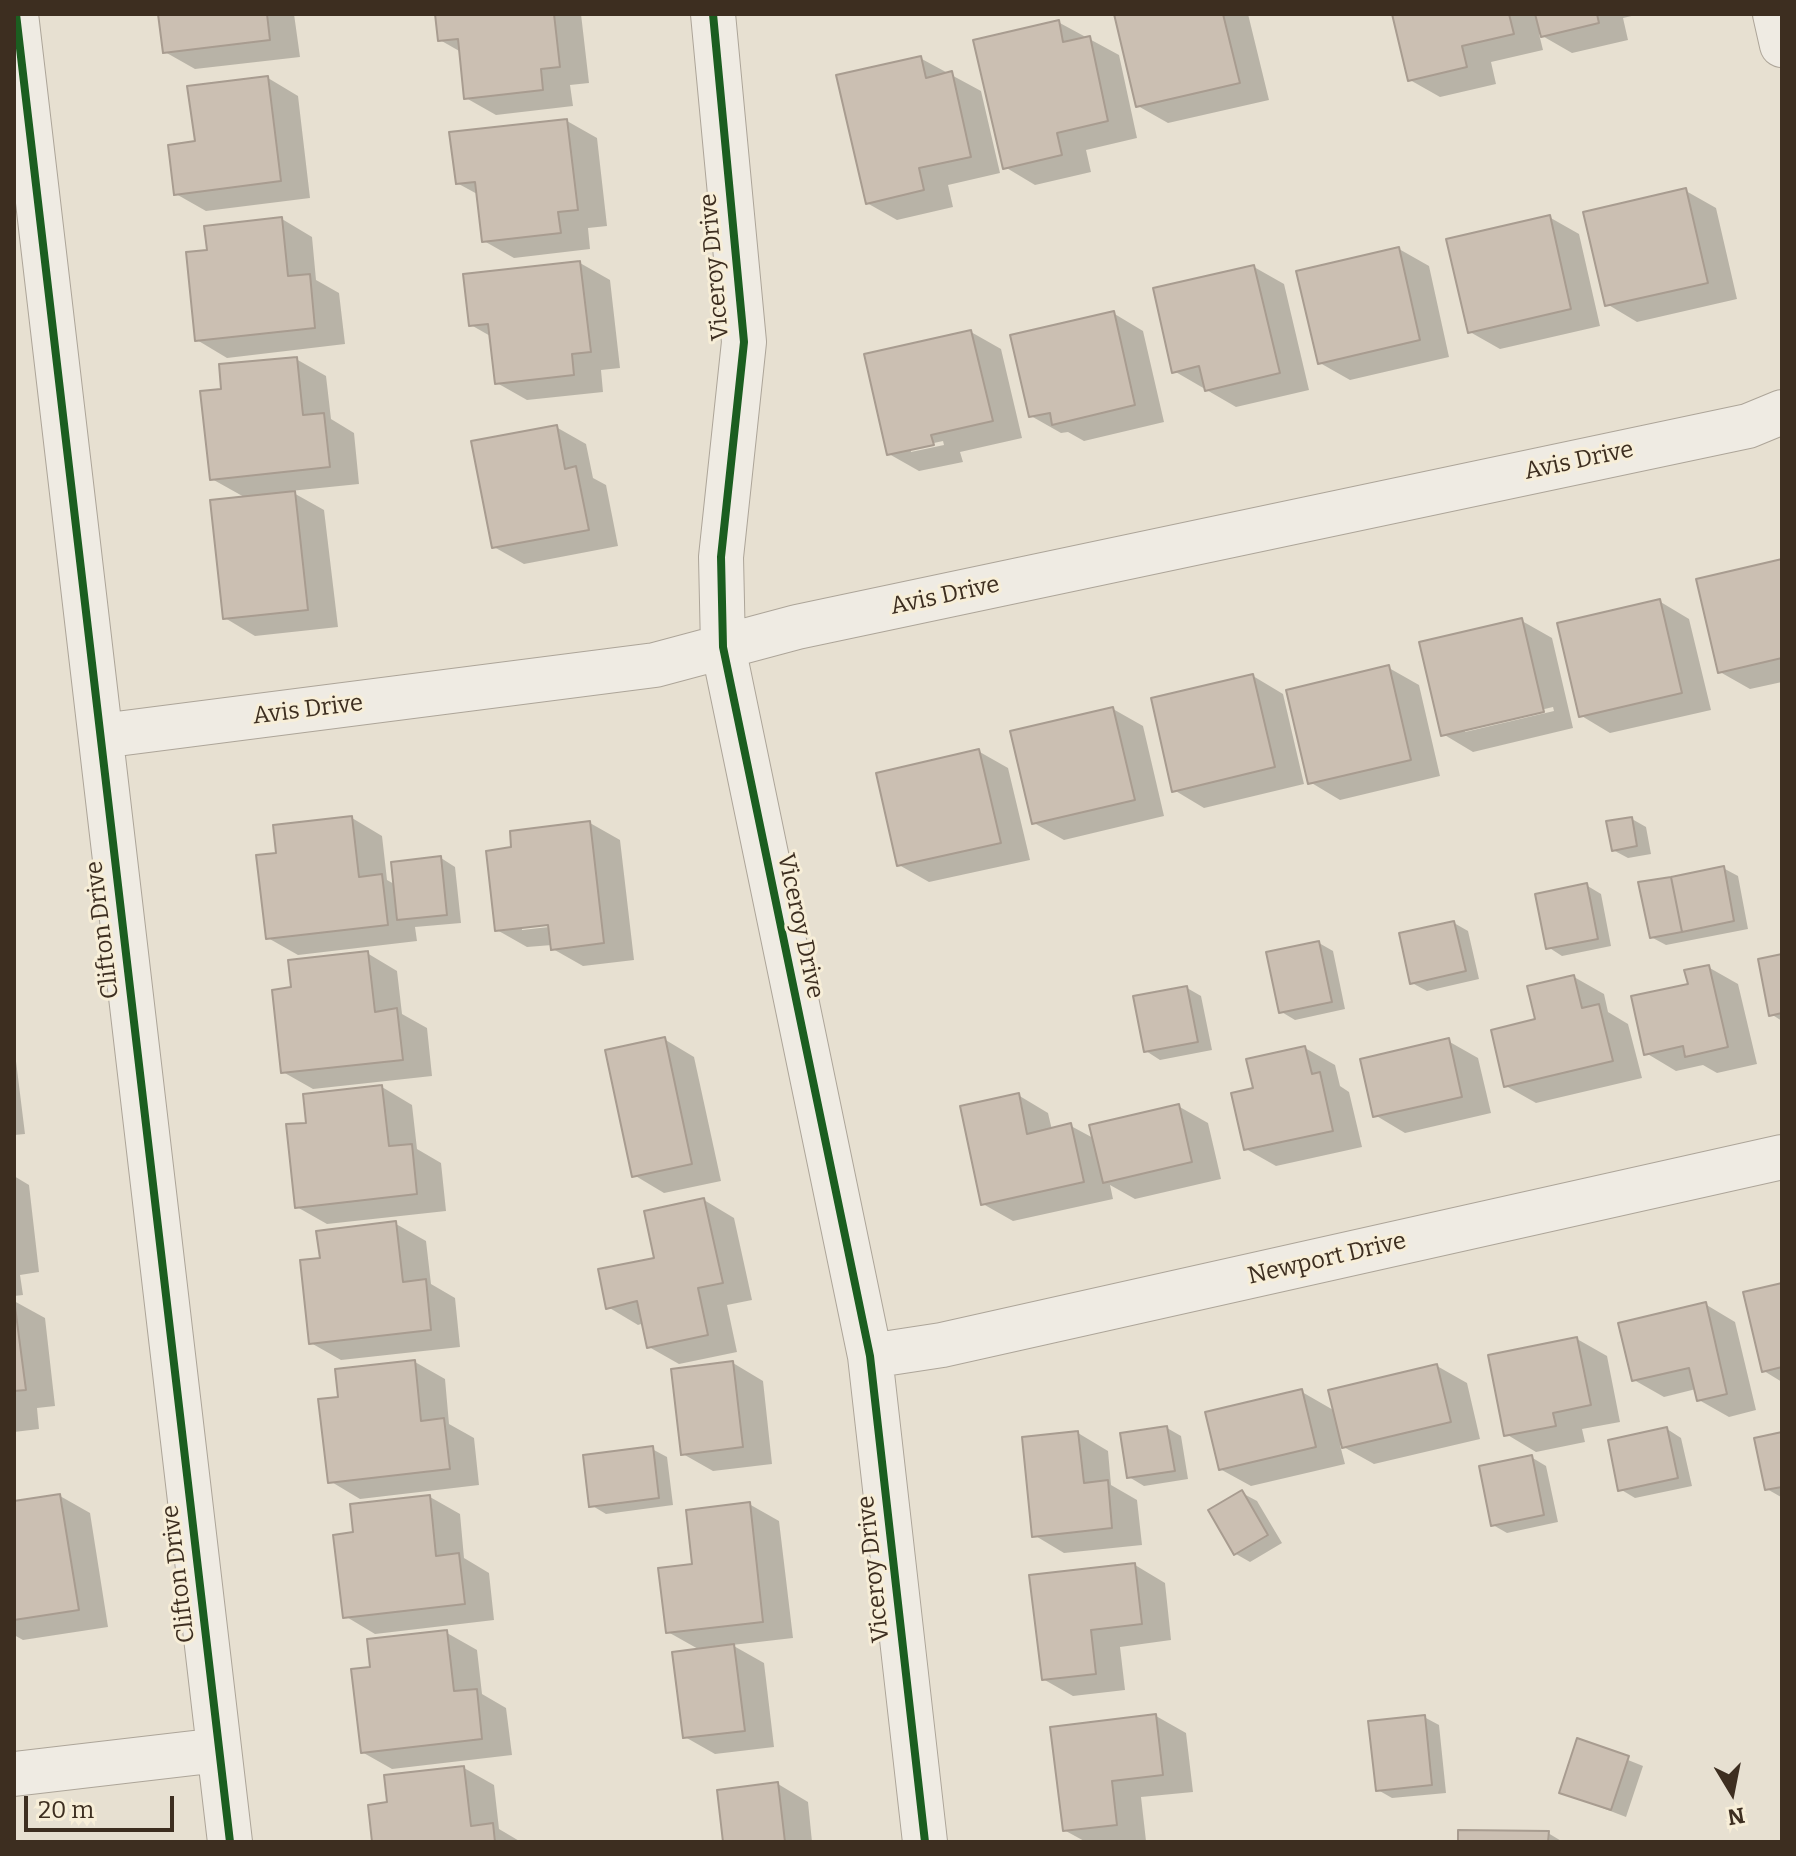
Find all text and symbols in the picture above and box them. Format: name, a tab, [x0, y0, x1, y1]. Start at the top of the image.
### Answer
street label: Viceroy Drive	[694, 192, 736, 342]
street label: Avis Drive	[1522, 435, 1636, 487]
street label: Avis Drive	[888, 570, 1002, 622]
street label: Avis Drive	[251, 689, 365, 731]
street label: Viceroy Drive	[771, 851, 829, 1001]
street label: Clifton Drive	[80, 859, 126, 1001]
street label: Newport Drive	[1245, 1227, 1409, 1291]
street label: Viceroy Drive	[852, 1494, 896, 1644]
street label: Clifton Drive	[156, 1503, 202, 1645]
north arrow	[1692, 1752, 1772, 1832]
scale bar	[28, 1780, 178, 1830]
text: 20 m	[38, 1796, 94, 1824]
text: N	[1726, 1801, 1747, 1831]

